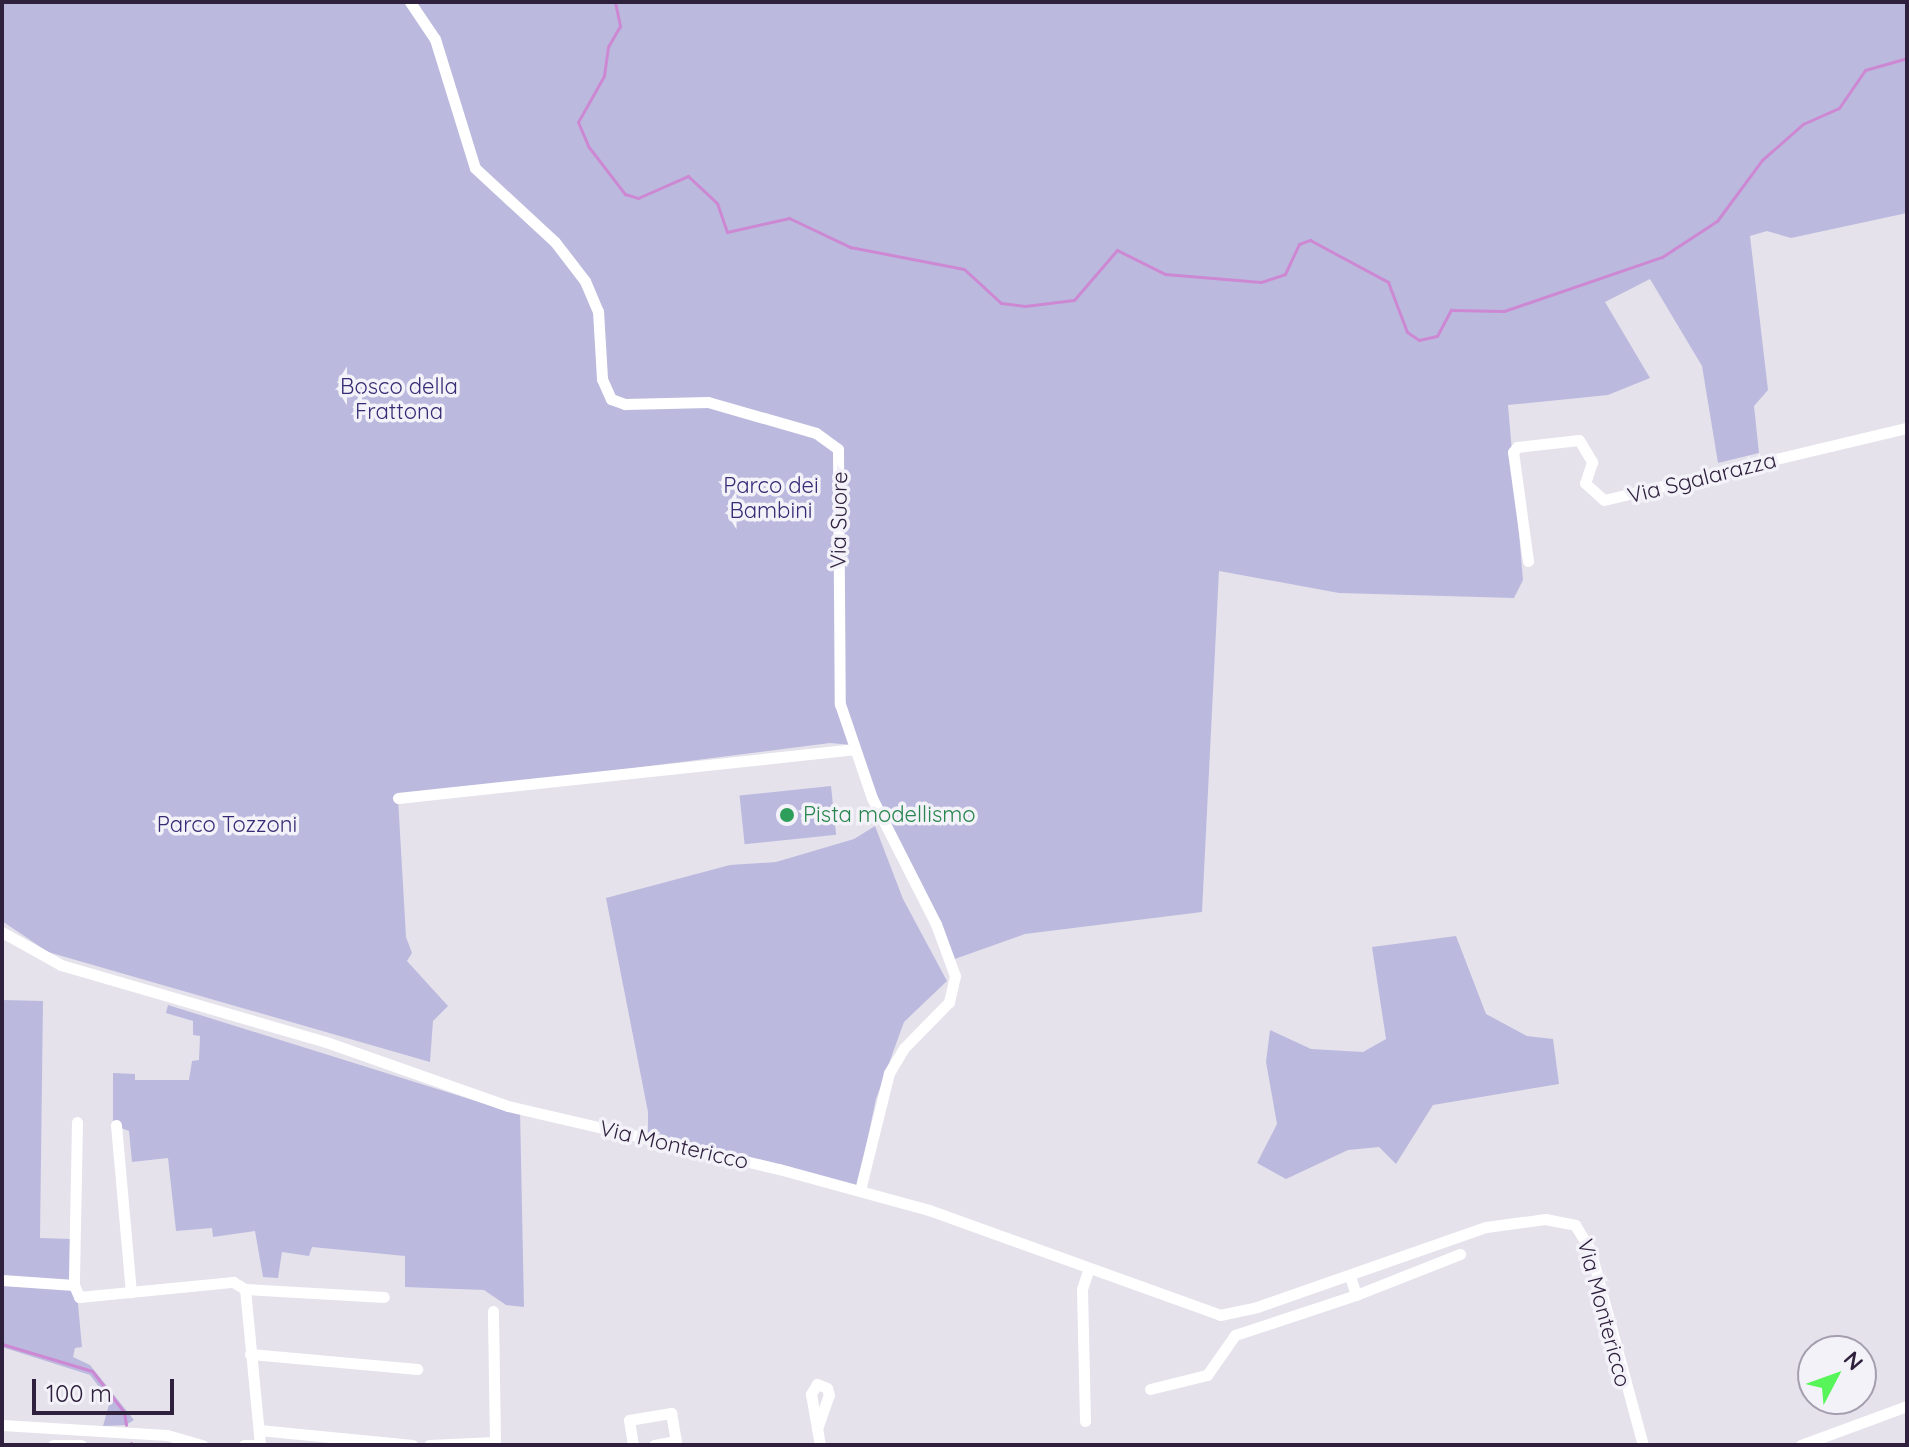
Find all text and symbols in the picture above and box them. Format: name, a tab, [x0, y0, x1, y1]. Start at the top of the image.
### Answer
park label: Bosco della Frattona	[340, 373, 458, 424]
street label: Via Sgalarazza	[1625, 447, 1779, 509]
street label: Via Suore	[825, 471, 853, 569]
park label: Parco dei Bambini	[723, 472, 819, 524]
place label: Pista modellismo	[803, 802, 976, 828]
marker: Pista modellismo	[778, 806, 796, 824]
park label: Parco Tozzoni	[157, 812, 297, 838]
street label: Via Montericco	[597, 1115, 751, 1175]
street label: Via Montericco	[1572, 1236, 1636, 1390]
north arrow	[1797, 1335, 1877, 1415]
text: N	[1838, 1345, 1869, 1376]
scale bar	[36, 1363, 178, 1413]
text: 100 m	[46, 1378, 112, 1408]

